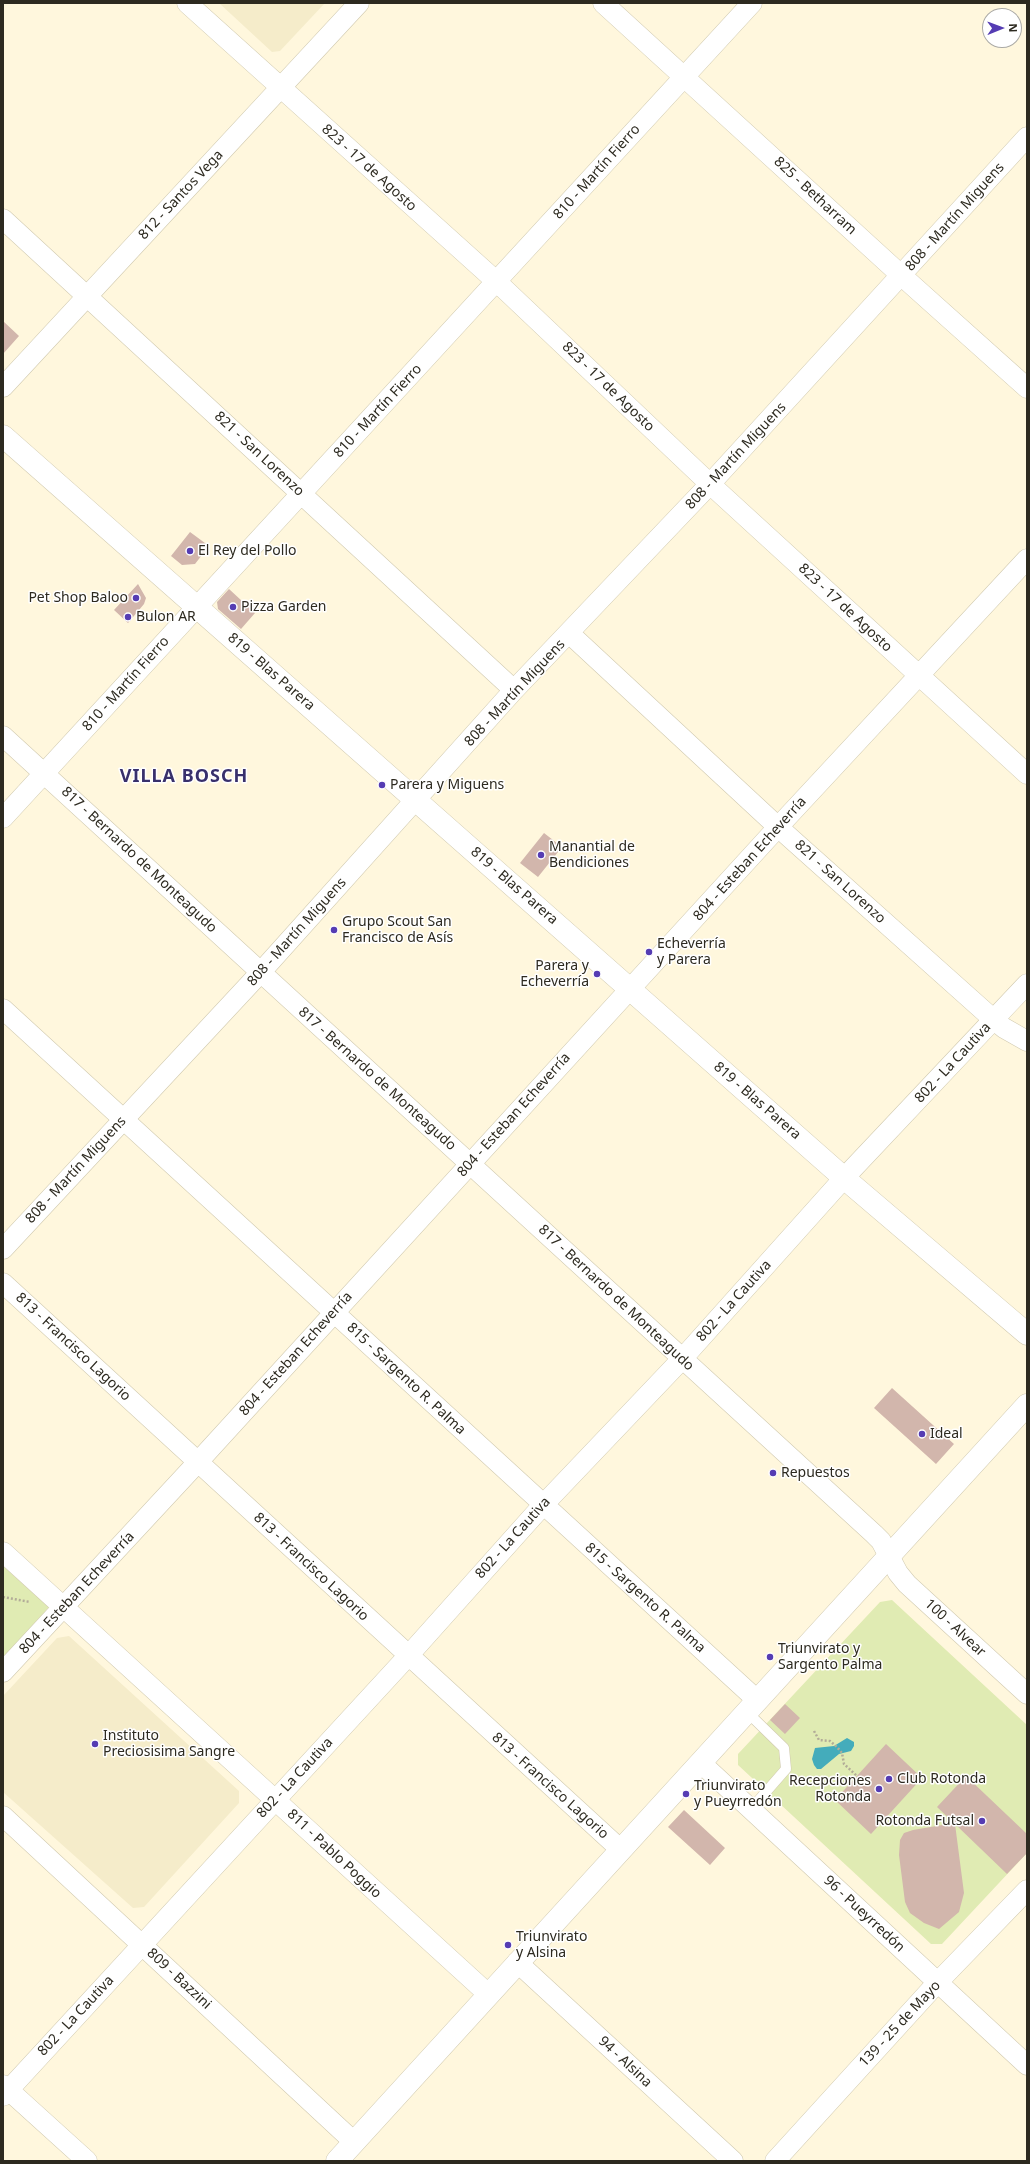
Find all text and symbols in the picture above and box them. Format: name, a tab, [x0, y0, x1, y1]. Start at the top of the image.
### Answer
north arrow	[982, 8, 1022, 48]
text: N	[1006, 23, 1021, 32]
street label: 823 - 17 de Agosto	[318, 121, 420, 215]
street label: 810 - Martín Fierro	[550, 121, 644, 223]
street label: 812 - Santos Vega	[135, 147, 227, 243]
street label: 825 - Betharram	[770, 154, 860, 238]
street label: 808 - Martín Miguens	[902, 159, 1008, 275]
street label: 823 - 17 de Agosto	[558, 339, 658, 435]
street label: 810 - Martín Fierro	[330, 361, 426, 461]
street label: 808 - Martín Miguens	[682, 399, 790, 513]
street label: 821 - San Lorenzo	[211, 408, 307, 500]
place label: El Rey del Pollo	[198, 543, 297, 559]
marker: El Rey del Pollo	[185, 546, 195, 556]
street label: 823 - 17 de Agosto	[795, 560, 895, 656]
place label: Pet Shop Baloo	[28, 590, 128, 606]
marker: Pet Shop Baloo	[131, 593, 141, 603]
place label: Pizza Garden	[241, 599, 326, 615]
marker: Pizza Garden	[228, 602, 238, 612]
place label: Bulon AR	[136, 609, 196, 625]
marker: Bulon AR	[123, 612, 133, 622]
street label: 819 - Blas Parera	[224, 630, 318, 714]
street label: 810 - Martín Fierro	[79, 633, 173, 735]
street label: 808 - Martín Miguens	[461, 636, 569, 750]
district label: VILLA BOSCH	[120, 766, 248, 788]
place label: Parera y Miguens	[390, 777, 504, 793]
marker: Parera y Miguens	[377, 780, 387, 790]
street label: 817 - Bernardo de Monteagudo	[58, 783, 220, 937]
street label: 804 - Esteban Echeverría	[690, 794, 810, 924]
street label: 821 - San Lorenzo	[791, 837, 889, 927]
place label: Manantial de Bendiciones	[549, 839, 635, 872]
street label: 819 - Blas Parera	[467, 844, 561, 928]
marker: Manantial de Bendiciones	[536, 850, 546, 860]
street label: 808 - Martín Miguens	[244, 874, 350, 990]
place label: Grupo Scout San Francisco de Asís	[342, 914, 453, 946]
marker: Grupo Scout San Francisco de Asís	[329, 925, 339, 935]
place label: Echeverría y Parera	[657, 936, 726, 968]
marker: Echeverría y Parera	[644, 947, 654, 957]
place label: Parera y Echeverría	[520, 958, 589, 990]
marker: Parera y Echeverría	[592, 969, 602, 979]
street label: 817 - Bernardo de Monteagudo	[295, 1004, 459, 1154]
street label: 802 - La Cautiva	[912, 1019, 994, 1107]
street label: 804 - Esteban Echeverría	[454, 1050, 574, 1180]
street label: 819 - Blas Parera	[710, 1059, 804, 1143]
street label: 808 - Martín Miguens	[22, 1113, 130, 1227]
street label: 817 - Bernardo de Monteagudo	[535, 1221, 697, 1375]
street label: 802 - La Cautiva	[693, 1257, 775, 1345]
street label: 813 - Francisco Lagorio	[12, 1289, 134, 1405]
street label: 804 - Esteban Echeverría	[236, 1289, 356, 1419]
street label: 815 - Sargento R. Palma	[343, 1320, 469, 1438]
place label: Ideal	[930, 1426, 963, 1442]
marker: Ideal	[917, 1429, 927, 1439]
place label: Repuestos	[781, 1465, 850, 1481]
marker: Repuestos	[768, 1468, 778, 1478]
street label: 802 - La Cautiva	[472, 1494, 554, 1582]
street label: 813 - Francisco Lagorio	[250, 1509, 372, 1625]
street label: 804 - Esteban Echeverría	[16, 1528, 138, 1658]
street label: 815 - Sargento R. Palma	[581, 1539, 709, 1657]
street label: 100 - Alvear	[921, 1596, 989, 1660]
place label: Triunvirato y Sargento Palma	[778, 1641, 882, 1674]
marker: Triunvirato y Sargento Palma	[765, 1652, 775, 1662]
place label: Instituto Preciosisima Sangre	[103, 1728, 235, 1760]
street label: 813 - Francisco Lagorio	[488, 1729, 612, 1843]
street label: 802 - La Cautiva	[254, 1734, 336, 1822]
marker: Instituto Preciosisima Sangre	[90, 1739, 100, 1749]
place label: Club Rotonda	[897, 1771, 986, 1787]
place label: Recepciones Rotonda	[789, 1773, 871, 1806]
marker: Club Rotonda	[884, 1774, 894, 1784]
place label: Triunvirato y Pueyrredón	[694, 1778, 782, 1810]
marker: Recepciones Rotonda	[874, 1784, 884, 1794]
marker: Triunvirato y Pueyrredón	[681, 1789, 691, 1799]
street label: 811 - Pablo Poggio	[283, 1806, 385, 1902]
place label: Rotonda Futsal	[875, 1813, 974, 1829]
marker: Rotonda Futsal	[977, 1816, 987, 1826]
street label: 96 - Pueyrredón	[820, 1872, 908, 1956]
place label: Triunvirato y Alsina	[516, 1929, 587, 1962]
marker: Triunvirato y Alsina	[503, 1940, 513, 1950]
street label: 809 - Bazzini	[143, 1945, 215, 2013]
street label: 802 - La Cautiva	[35, 1972, 117, 2060]
street label: 139 - 25 de Mayo	[856, 1977, 944, 2071]
street label: 94 - Alsina	[595, 2033, 655, 2091]

